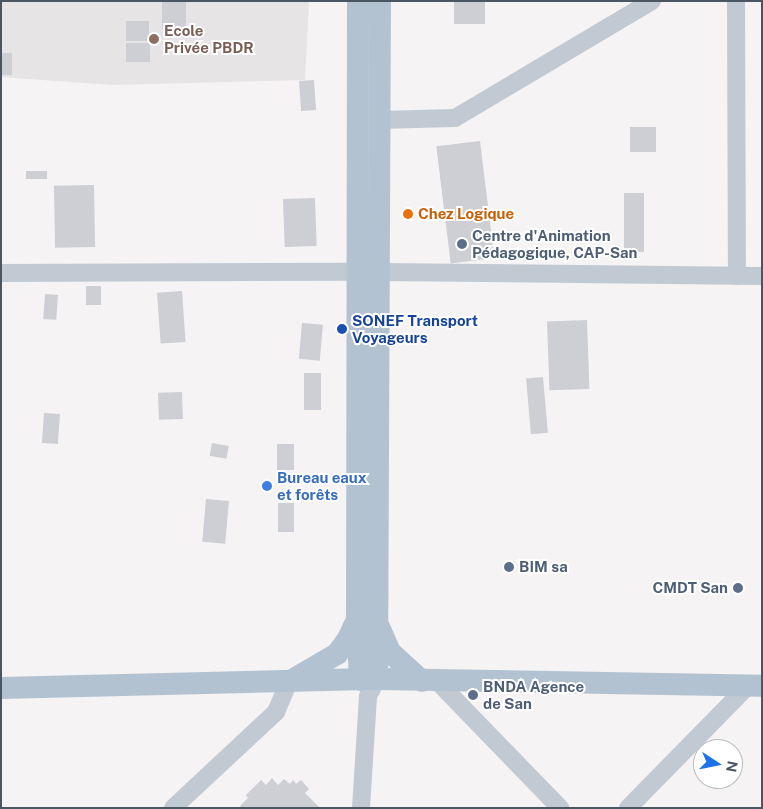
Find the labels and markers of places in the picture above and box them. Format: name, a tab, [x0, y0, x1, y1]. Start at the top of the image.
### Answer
place label: Ecole Privée PBDR	[164, 21, 254, 56]
marker: Ecole Privée PBDR	[148, 33, 160, 45]
place label: Chez Logique	[418, 205, 514, 223]
marker: Chez Logique	[402, 208, 414, 220]
place label: Centre d'Animation Pédagogique, CAP-San	[472, 226, 637, 261]
marker: Centre d'Animation Pédagogique, CAP-San	[456, 238, 468, 250]
place label: SONEF Transport Voyageurs	[352, 311, 478, 346]
marker: SONEF Transport Voyageurs	[336, 323, 348, 335]
place label: Bureau eaux et forêts	[277, 468, 367, 503]
marker: Bureau eaux et forêts	[261, 480, 273, 492]
place label: BIM sa	[519, 558, 568, 576]
marker: BIM sa	[503, 561, 515, 573]
place label: CMDT San	[653, 579, 728, 597]
marker: CMDT San	[732, 582, 744, 594]
place label: BNDA Agence de San	[483, 677, 584, 712]
marker: BNDA Agence de San	[467, 689, 479, 701]

